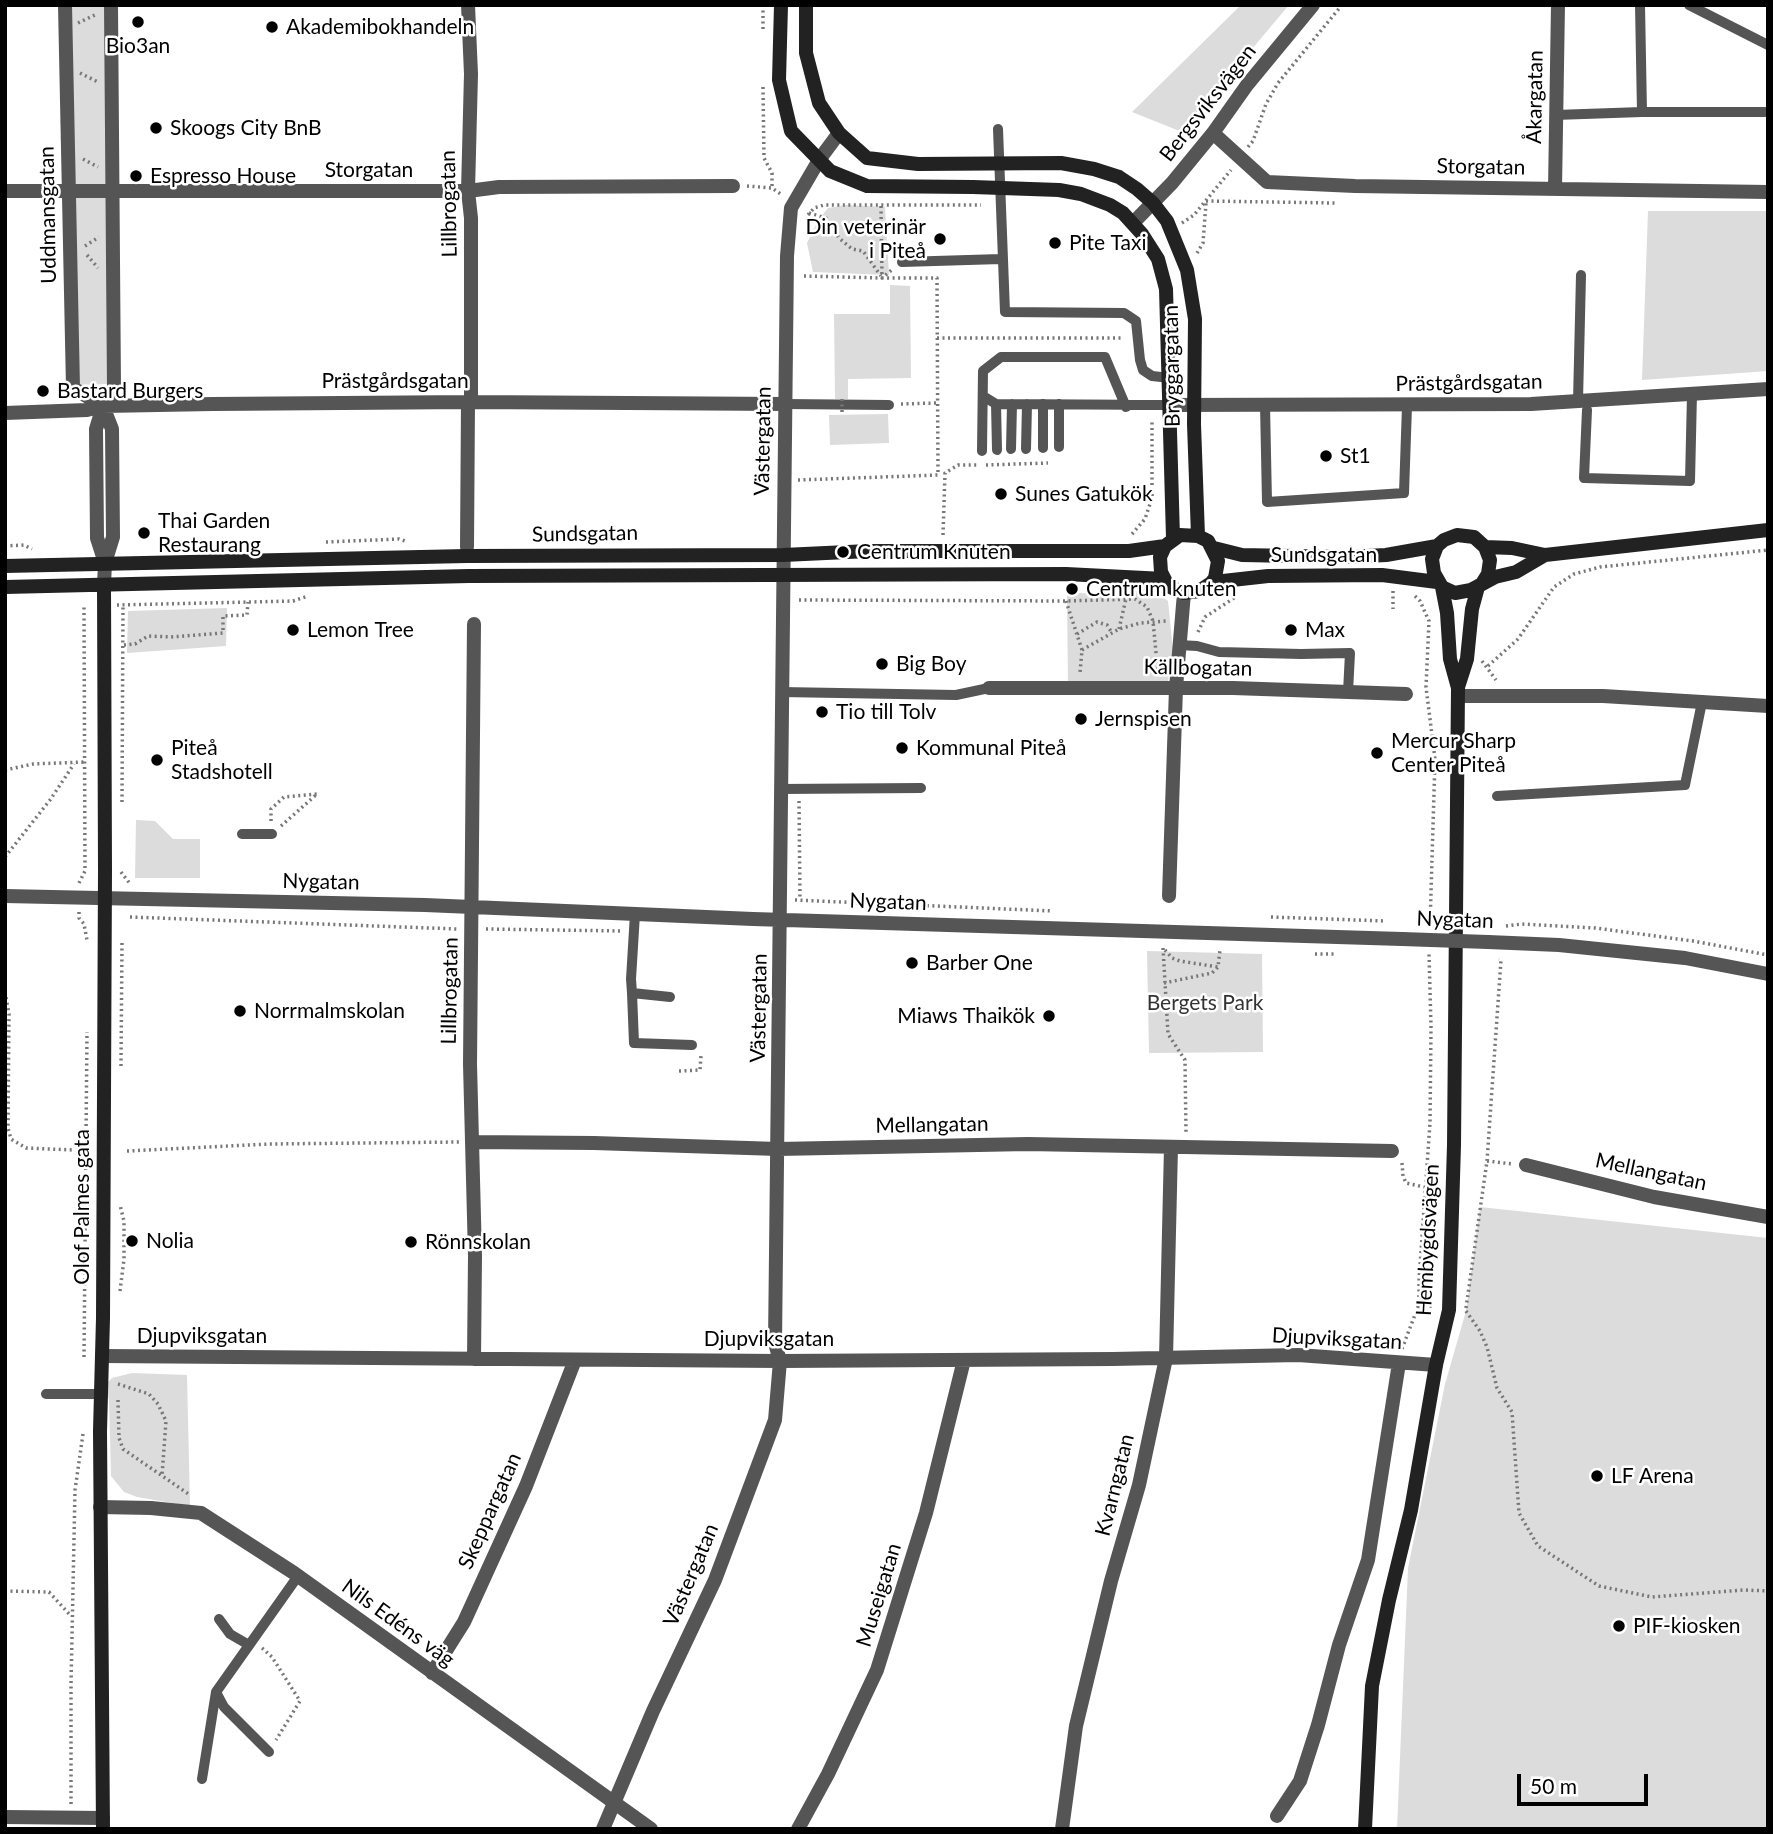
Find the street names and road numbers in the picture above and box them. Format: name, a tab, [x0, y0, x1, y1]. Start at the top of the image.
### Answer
street label: Bergsviksvägen	[1154, 39, 1262, 167]
street label: Åkargatan	[1522, 50, 1548, 144]
street label: Uddmansgatan	[34, 146, 62, 284]
street label: Lillbrogatan	[435, 150, 463, 258]
street label: Storgatan	[1436, 154, 1526, 180]
street label: Storgatan	[325, 157, 413, 183]
street label: Bryggargatan	[1158, 305, 1186, 427]
street label: Prästgårdsgatan	[321, 368, 469, 394]
street label: Prästgårdsgatan	[1395, 369, 1543, 397]
street label: Västergatan	[749, 386, 777, 496]
street label: Sundsgatan	[532, 520, 638, 548]
street label: Sundsgatan	[1271, 542, 1377, 568]
street label: Källbogatan	[1143, 654, 1253, 682]
street label: Nygatan	[282, 869, 360, 895]
street label: Nygatan	[849, 888, 927, 916]
street label: Nygatan	[1416, 906, 1494, 934]
street label: Lillbrogatan	[436, 937, 464, 1045]
street label: Västergatan	[745, 953, 773, 1063]
street label: Mellangatan	[875, 1111, 989, 1139]
street label: Olof Palmes gata	[69, 1129, 95, 1285]
street label: Mellangatan	[1593, 1148, 1709, 1196]
street label: Hembygdsvägen	[1411, 1163, 1445, 1317]
street label: Djupviksgatan	[137, 1323, 267, 1349]
street label: Djupviksgatan	[1271, 1323, 1403, 1355]
street label: Djupviksgatan	[704, 1326, 834, 1352]
street label: Kvarngatan	[1090, 1431, 1140, 1539]
street label: Skeppargatan	[453, 1449, 527, 1573]
street label: Västergatan	[658, 1520, 724, 1630]
street label: Museigatan	[851, 1540, 907, 1650]
street label: Nils Edéns väg	[337, 1574, 459, 1672]

